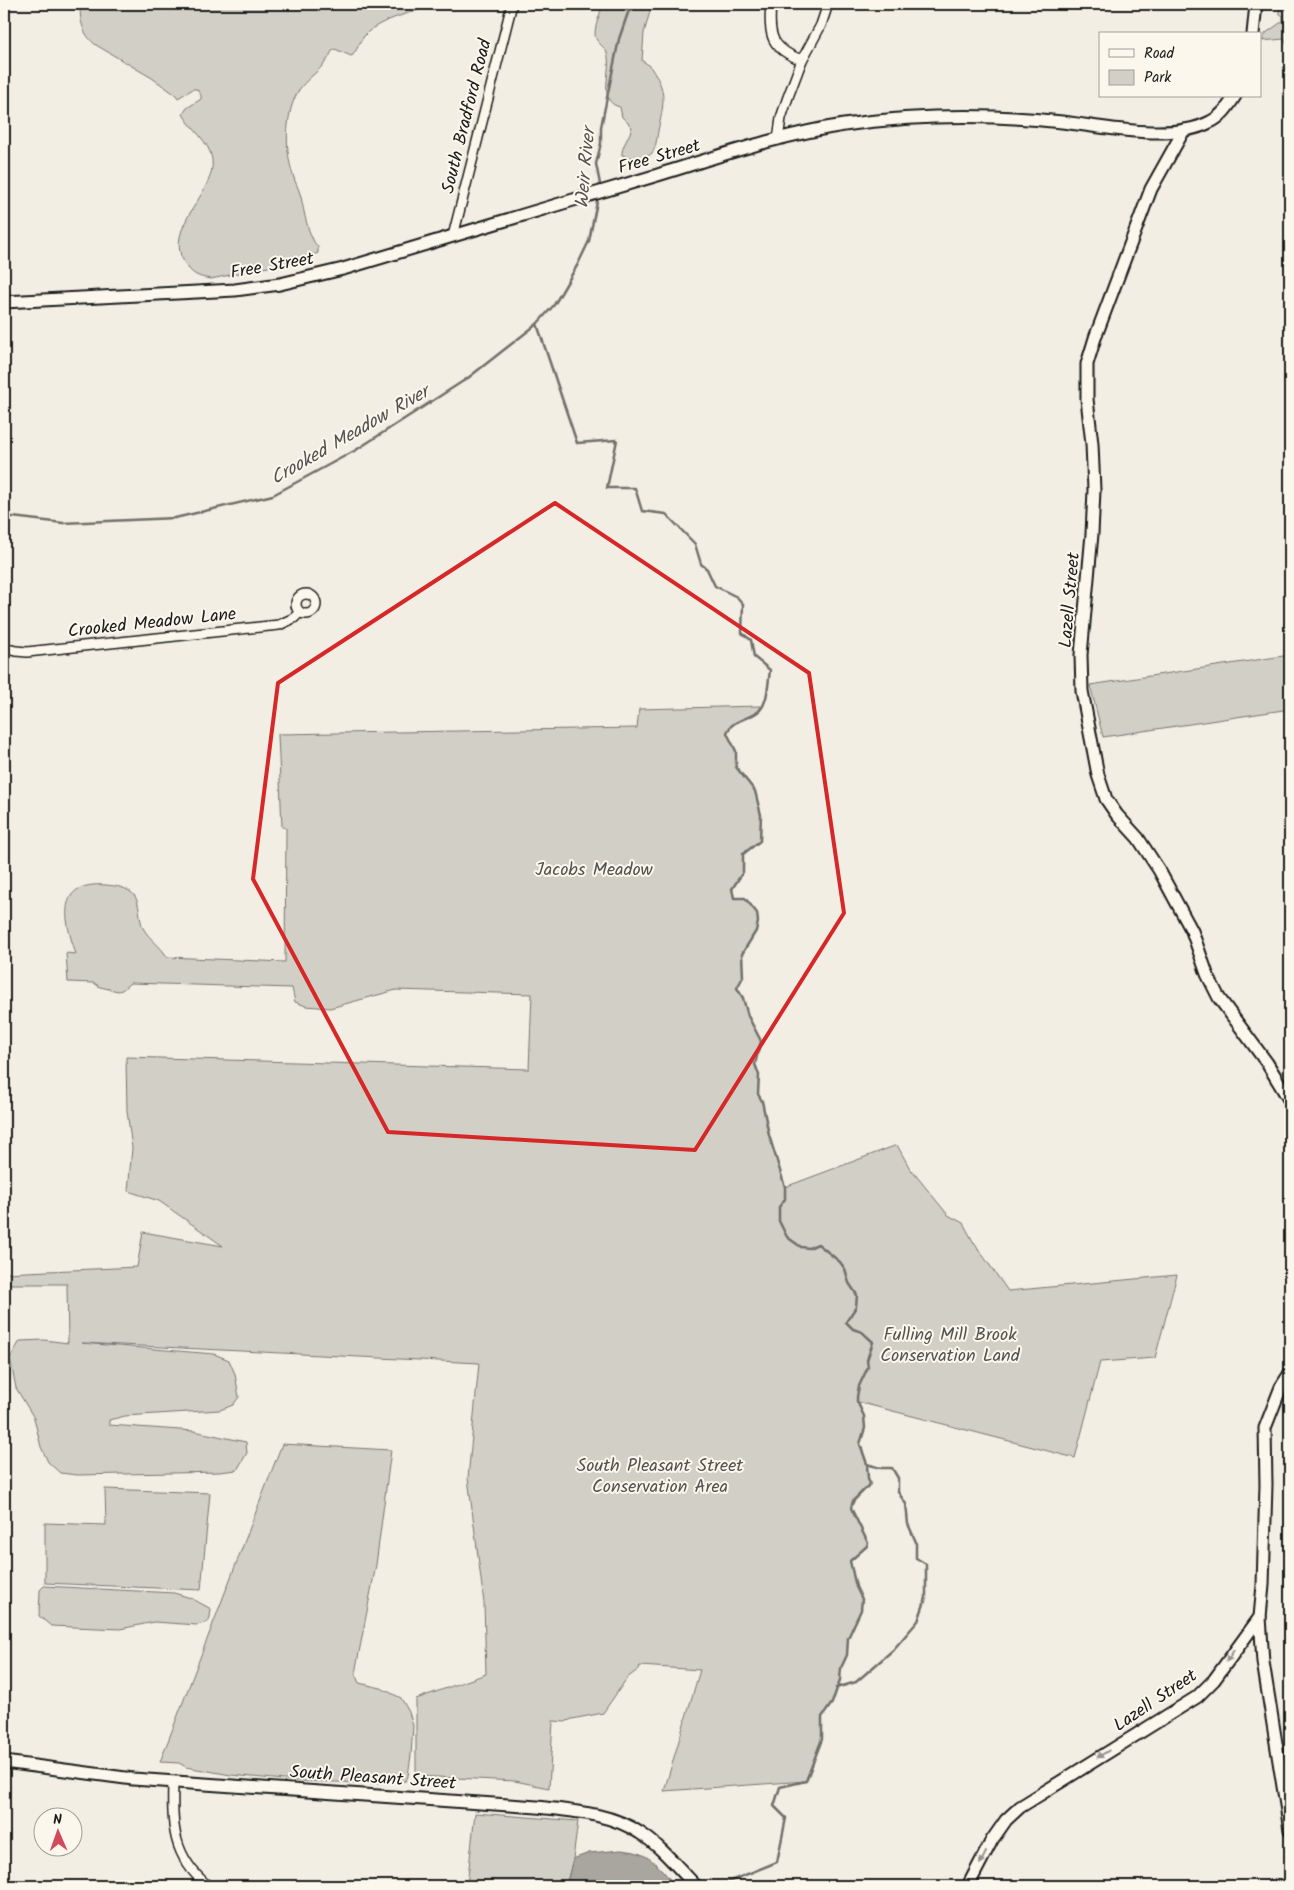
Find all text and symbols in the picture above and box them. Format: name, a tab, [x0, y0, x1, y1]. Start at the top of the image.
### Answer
legend	[1099, 32, 1262, 98]
street label: South Bradford Road	[434, 35, 501, 197]
text: Road	[1144, 42, 1175, 66]
text: Park	[1144, 66, 1172, 90]
water label: Weir River	[568, 123, 605, 209]
street label: Free Street	[615, 132, 705, 183]
street label: Free Street	[228, 245, 317, 288]
water label: Crooked Meadow River	[265, 376, 438, 493]
street label: Lazell Street	[1052, 550, 1089, 649]
street label: Crooked Meadow Lane	[67, 600, 238, 647]
park label: Jacobs Meadow	[535, 856, 654, 885]
park label: Fulling Mill Brook Conservation Land	[880, 1321, 1021, 1371]
park label: South Pleasant Street Conservation Area	[577, 1452, 744, 1502]
one-way arrow	[1225, 1650, 1235, 1663]
street label: Lazell Street	[1108, 1662, 1205, 1740]
one-way arrow	[1097, 1750, 1110, 1759]
street label: South Pleasant Street	[289, 1758, 458, 1799]
north arrow	[32, 1808, 82, 1858]
text: N	[53, 1809, 63, 1831]
one-way arrow	[979, 1851, 987, 1865]

